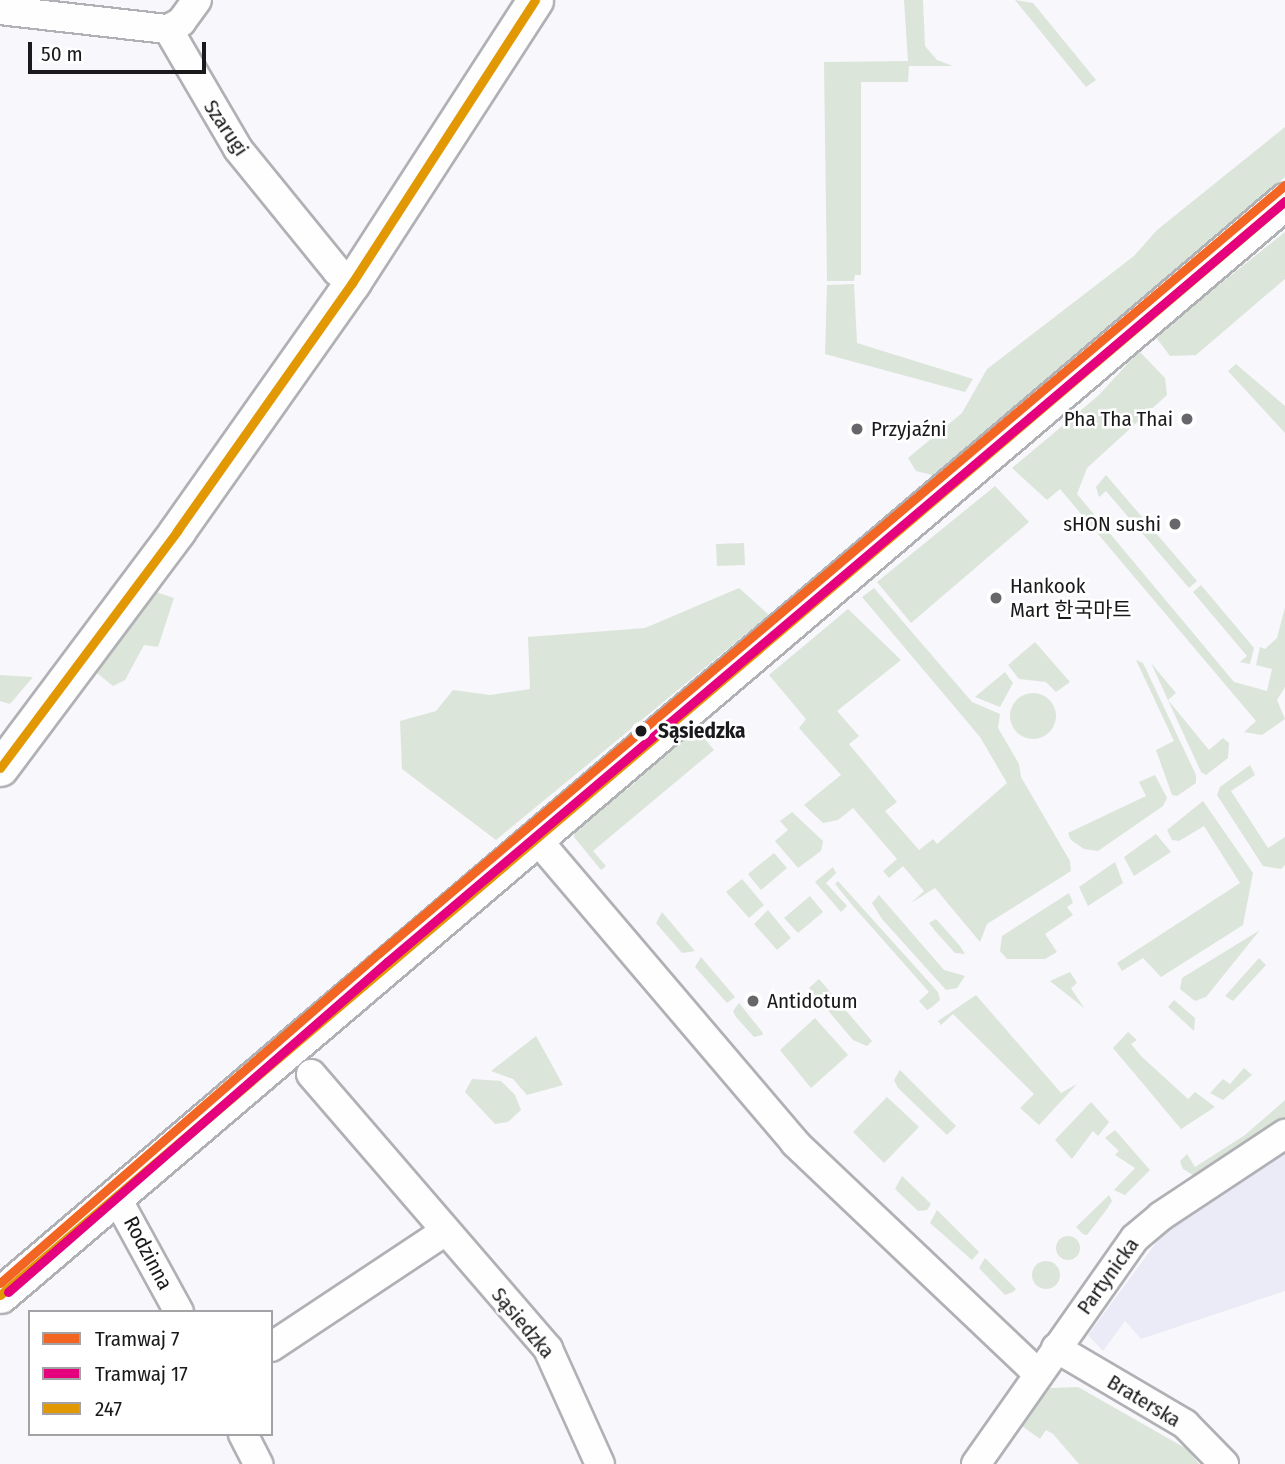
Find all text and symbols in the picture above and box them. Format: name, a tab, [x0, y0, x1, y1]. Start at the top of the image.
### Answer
scale bar	[32, 28, 210, 72]
text: 50 m	[41, 41, 83, 67]
street label: Szarugi	[198, 95, 254, 161]
place label: Pha Tha Thai	[1064, 406, 1173, 432]
marker: Pha Tha Thai	[1179, 411, 1195, 427]
place label: Przyjaźni	[871, 416, 947, 442]
marker: Przyjaźni	[849, 421, 865, 437]
place label: sHON sushi	[1063, 511, 1161, 537]
marker: sHON sushi	[1167, 516, 1183, 532]
place label: Hankook Mart 한국마트	[1010, 573, 1132, 623]
marker: Hankook Mart 한국마트	[988, 590, 1004, 606]
place label: Sąsiedzka	[658, 718, 746, 744]
marker: Sąsiedzka	[630, 720, 652, 742]
place label: Antidotum	[767, 988, 858, 1014]
marker: Antidotum	[745, 993, 761, 1009]
street label: Rodzinna	[118, 1212, 178, 1294]
street label: Partynicka	[1072, 1233, 1144, 1319]
street label: Sąsiedzka	[486, 1283, 560, 1363]
legend	[28, 1310, 273, 1436]
text: Tramwaj 7	[95, 1326, 180, 1352]
text: Tramwaj 17	[95, 1361, 188, 1387]
street label: Braterska	[1103, 1369, 1185, 1433]
text: 247	[95, 1396, 122, 1422]

